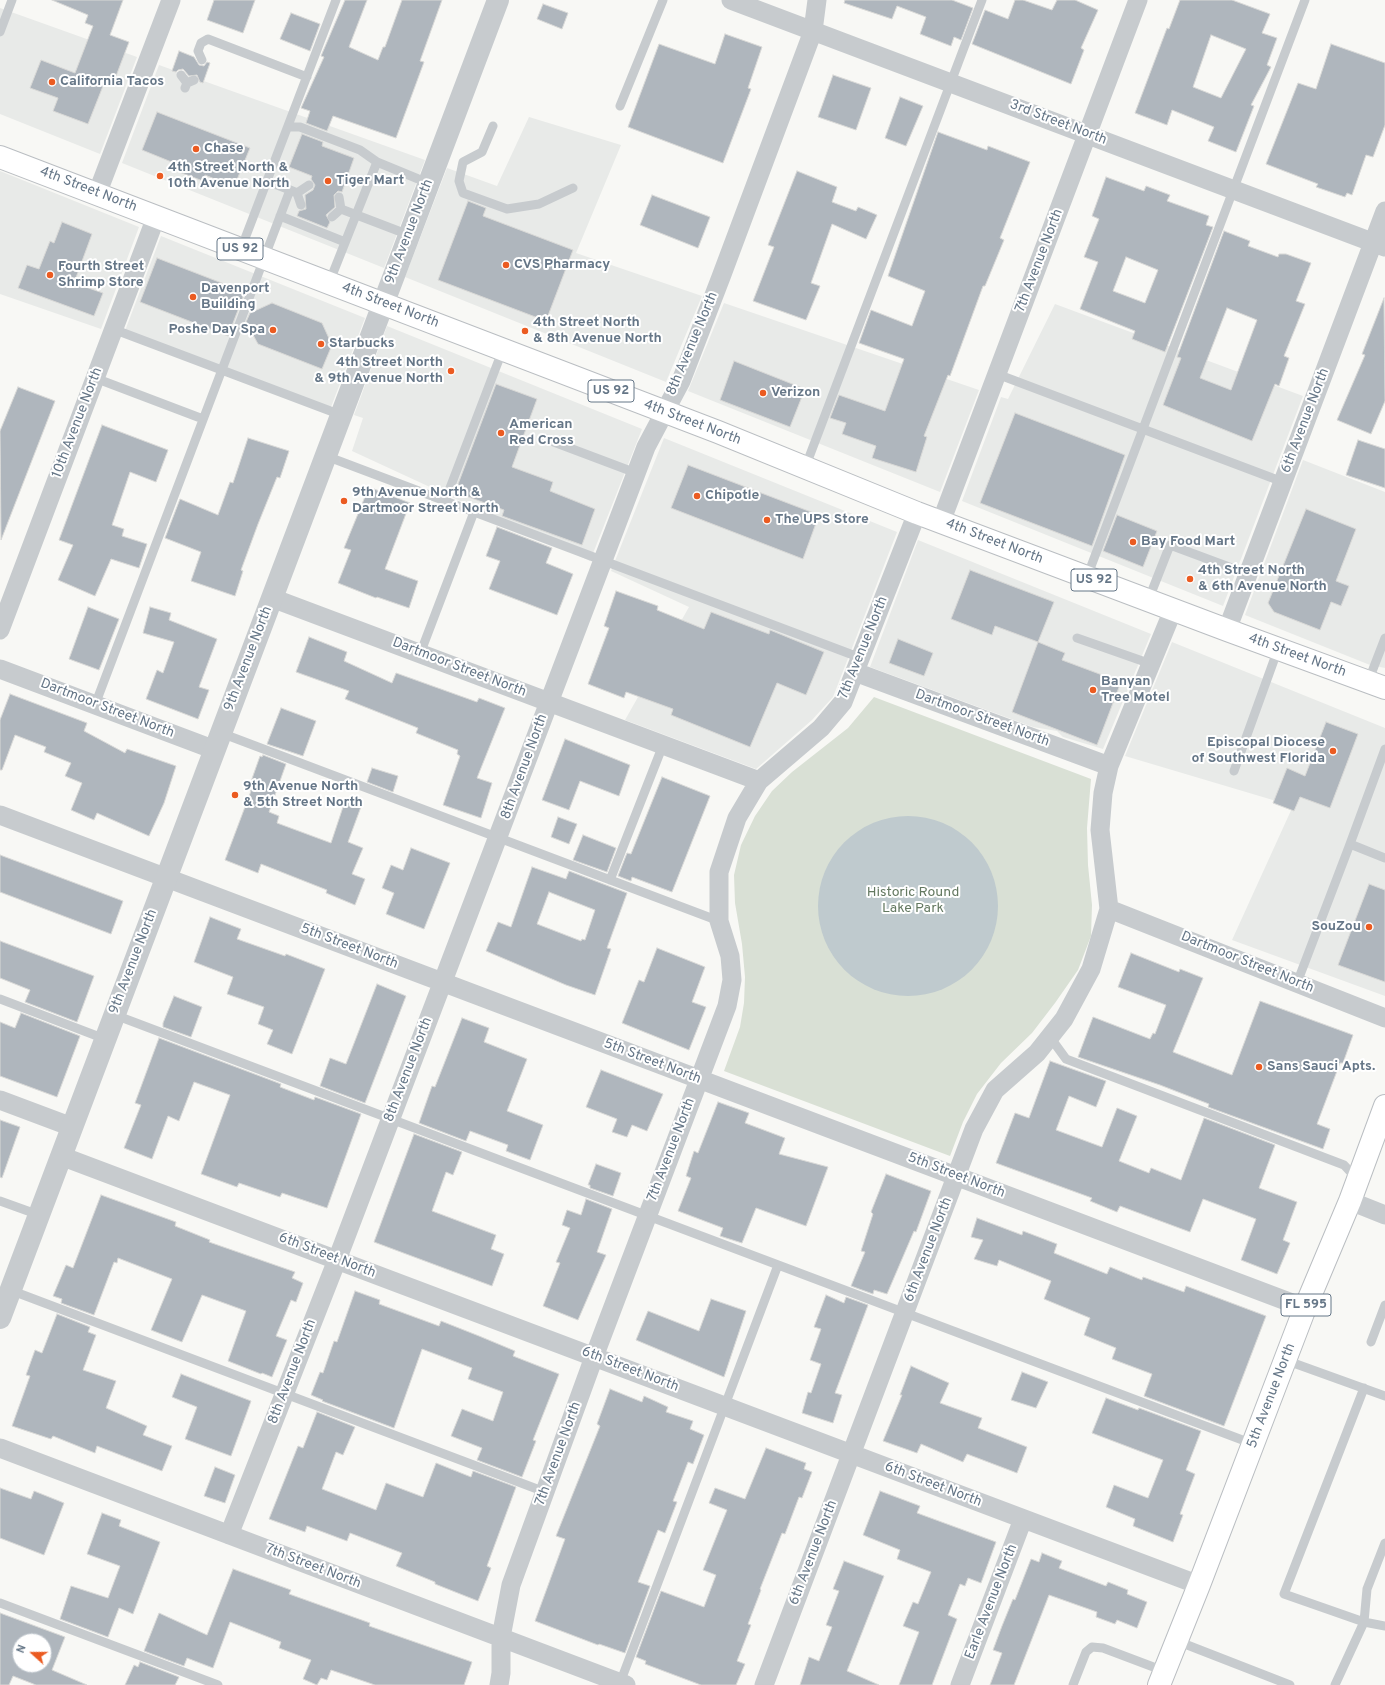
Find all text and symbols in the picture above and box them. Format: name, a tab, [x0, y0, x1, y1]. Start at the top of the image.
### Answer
place label: California Tacos	[60, 74, 164, 90]
marker: California Tacos	[47, 77, 57, 87]
street label: 3rd Street North	[1007, 97, 1109, 149]
place label: Chase	[204, 141, 244, 157]
marker: Chase	[191, 144, 201, 154]
place label: 4th Street North & 10th Avenue North	[168, 160, 290, 192]
street label: 4th Street North	[37, 164, 139, 216]
marker: 4th Street North & 10th Avenue North	[155, 171, 165, 181]
place label: Tiger Mart	[336, 173, 404, 189]
marker: Tiger Mart	[323, 176, 333, 186]
street label: 9th Avenue North	[382, 177, 438, 287]
street label: 7th Avenue North	[1013, 207, 1067, 315]
road number: US 92	[217, 238, 263, 260]
place label: CVS Pharmacy	[514, 257, 610, 273]
place label: Fourth Street Shrimp Store	[58, 259, 144, 292]
marker: CVS Pharmacy	[501, 260, 511, 270]
marker: Fourth Street Shrimp Store	[45, 270, 55, 280]
street label: 4th Street North	[339, 280, 441, 332]
place label: Davenport Building	[201, 281, 270, 314]
street label: 8th Avenue North	[664, 290, 722, 398]
marker: Davenport Building	[188, 292, 198, 302]
place label: 4th Street North & 8th Avenue North	[533, 315, 662, 348]
place label: Poshe Day Spa	[169, 322, 265, 338]
marker: Poshe Day Spa	[268, 325, 278, 335]
marker: 4th Street North & 8th Avenue North	[520, 326, 530, 336]
place label: Starbucks	[329, 336, 395, 352]
marker: Starbucks	[316, 339, 326, 349]
place label: 4th Street North & 9th Avenue North	[314, 355, 443, 388]
street label: 10th Avenue North	[49, 366, 107, 480]
marker: 4th Street North & 9th Avenue North	[446, 366, 456, 376]
street label: 6th Avenue North	[1278, 366, 1334, 476]
road number: US 92	[588, 380, 634, 402]
place label: Verizon	[771, 385, 820, 401]
marker: Verizon	[758, 388, 768, 398]
street label: 4th Street North	[641, 397, 743, 449]
place label: American Red Cross	[509, 417, 574, 450]
marker: American Red Cross	[496, 428, 506, 438]
place label: 9th Avenue North & Dartmoor Street North	[352, 485, 499, 518]
place label: Chipotle	[705, 488, 759, 504]
marker: Chipotle	[692, 491, 702, 501]
marker: 9th Avenue North & Dartmoor Street North	[339, 496, 349, 506]
place label: The UPS Store	[775, 512, 869, 528]
marker: The UPS Store	[762, 515, 772, 525]
street label: 4th Street North	[943, 516, 1045, 568]
place label: Bay Food Mart	[1141, 534, 1235, 550]
marker: Bay Food Mart	[1128, 537, 1138, 547]
place label: 4th Street North & 6th Avenue North	[1198, 563, 1327, 596]
road number: US 92	[1071, 569, 1117, 591]
marker: 4th Street North & 6th Avenue North	[1185, 574, 1195, 584]
street label: 7th Avenue North	[836, 594, 892, 702]
street label: 9th Avenue North	[221, 604, 277, 714]
street label: 4th Street North	[1246, 631, 1348, 681]
street label: Dartmoor Street North	[390, 635, 528, 701]
place label: Banyan Tree Motel	[1101, 674, 1170, 706]
street label: Dartmoor Street North	[38, 676, 176, 742]
marker: Banyan Tree Motel	[1088, 685, 1098, 695]
street label: Dartmoor Street North	[912, 687, 1052, 751]
street label: 8th Avenue North	[498, 712, 552, 822]
place label: Episcopal Diocese of Southwest Florida	[1191, 735, 1325, 768]
marker: Episcopal Diocese of Southwest Florida	[1328, 746, 1338, 756]
place label: 9th Avenue North & 5th Street North	[243, 779, 363, 812]
marker: 9th Avenue North & 5th Street North	[230, 790, 240, 800]
park label: Historic Round Lake Park	[867, 885, 959, 918]
street label: 9th Avenue North	[106, 907, 162, 1017]
place label: SouZou	[1312, 919, 1361, 935]
street label: 5th Street North	[298, 921, 400, 973]
marker: SouZou	[1364, 922, 1374, 932]
street label: Dartmoor Street North	[1178, 929, 1316, 997]
street label: 8th Avenue North	[381, 1015, 437, 1125]
street label: 5th Street North	[601, 1036, 703, 1088]
place label: Sans Sauci Apts.	[1267, 1059, 1375, 1075]
marker: Sans Sauci Apts.	[1254, 1062, 1264, 1072]
street label: 7th Avenue North	[645, 1096, 699, 1204]
street label: 5th Street North	[905, 1150, 1007, 1202]
street label: 6th Avenue North	[901, 1195, 957, 1305]
street label: 6th Street North	[276, 1230, 378, 1282]
road number: FL 595	[1281, 1294, 1331, 1316]
street label: 8th Avenue North	[265, 1317, 321, 1427]
street label: 5th Avenue North	[1244, 1341, 1300, 1451]
street label: 6th Street North	[579, 1344, 681, 1396]
street label: 7th Avenue North	[532, 1400, 586, 1508]
street label: 6th Street North	[882, 1459, 984, 1511]
street label: 6th Avenue North	[786, 1498, 842, 1608]
street label: 7th Street North	[263, 1541, 363, 1593]
street label: Earle Avenue North	[962, 1542, 1022, 1662]
north arrow	[12, 1633, 52, 1673]
text: N	[14, 1643, 30, 1655]

